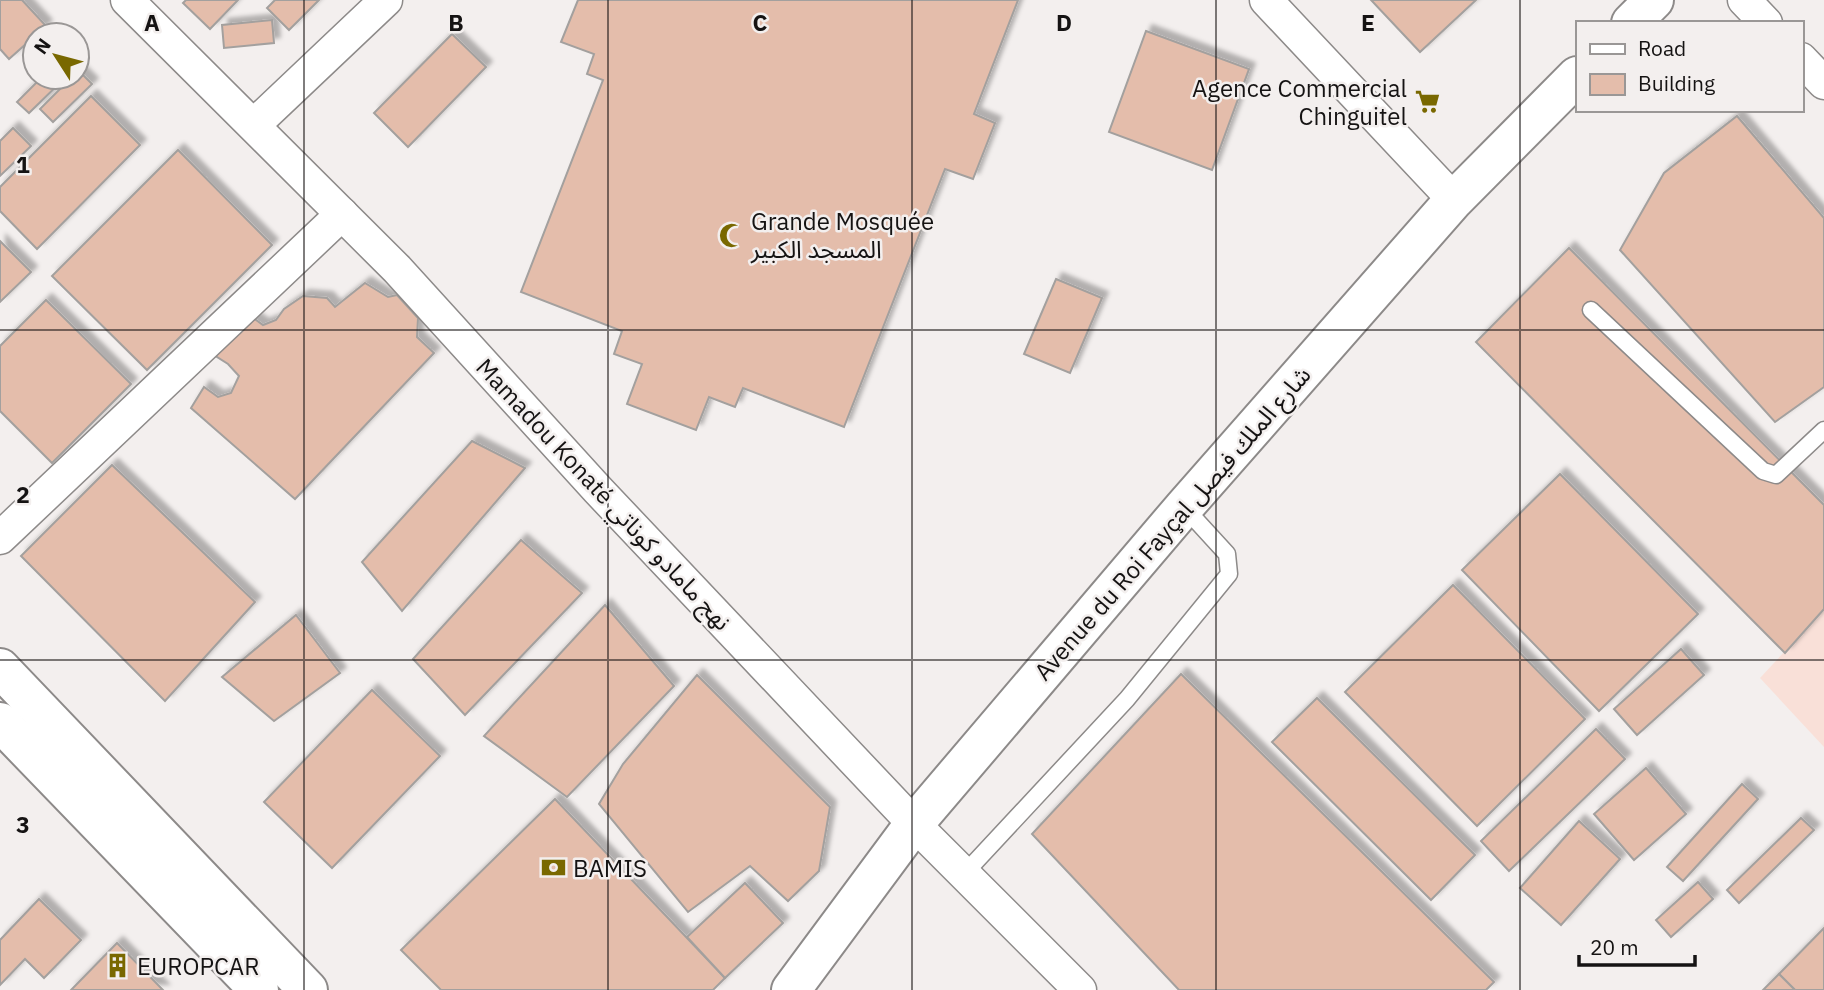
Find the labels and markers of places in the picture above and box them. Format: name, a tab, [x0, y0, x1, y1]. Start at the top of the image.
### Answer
place label: Agence Commercial Chinguitel	[1192, 72, 1407, 132]
supermarket icon: Agence Commercial Chinguitel	[1413, 88, 1441, 116]
place label: Grande Mosquée المسجد الكبير	[750, 205, 934, 265]
mosque icon: Grande Mosquée المسجد الكبير	[717, 221, 745, 249]
place label: BAMIS	[573, 852, 647, 884]
bank icon: BAMIS	[539, 854, 567, 882]
place label: EUROPCAR	[137, 950, 260, 982]
building icon: EUROPCAR	[103, 952, 131, 980]

